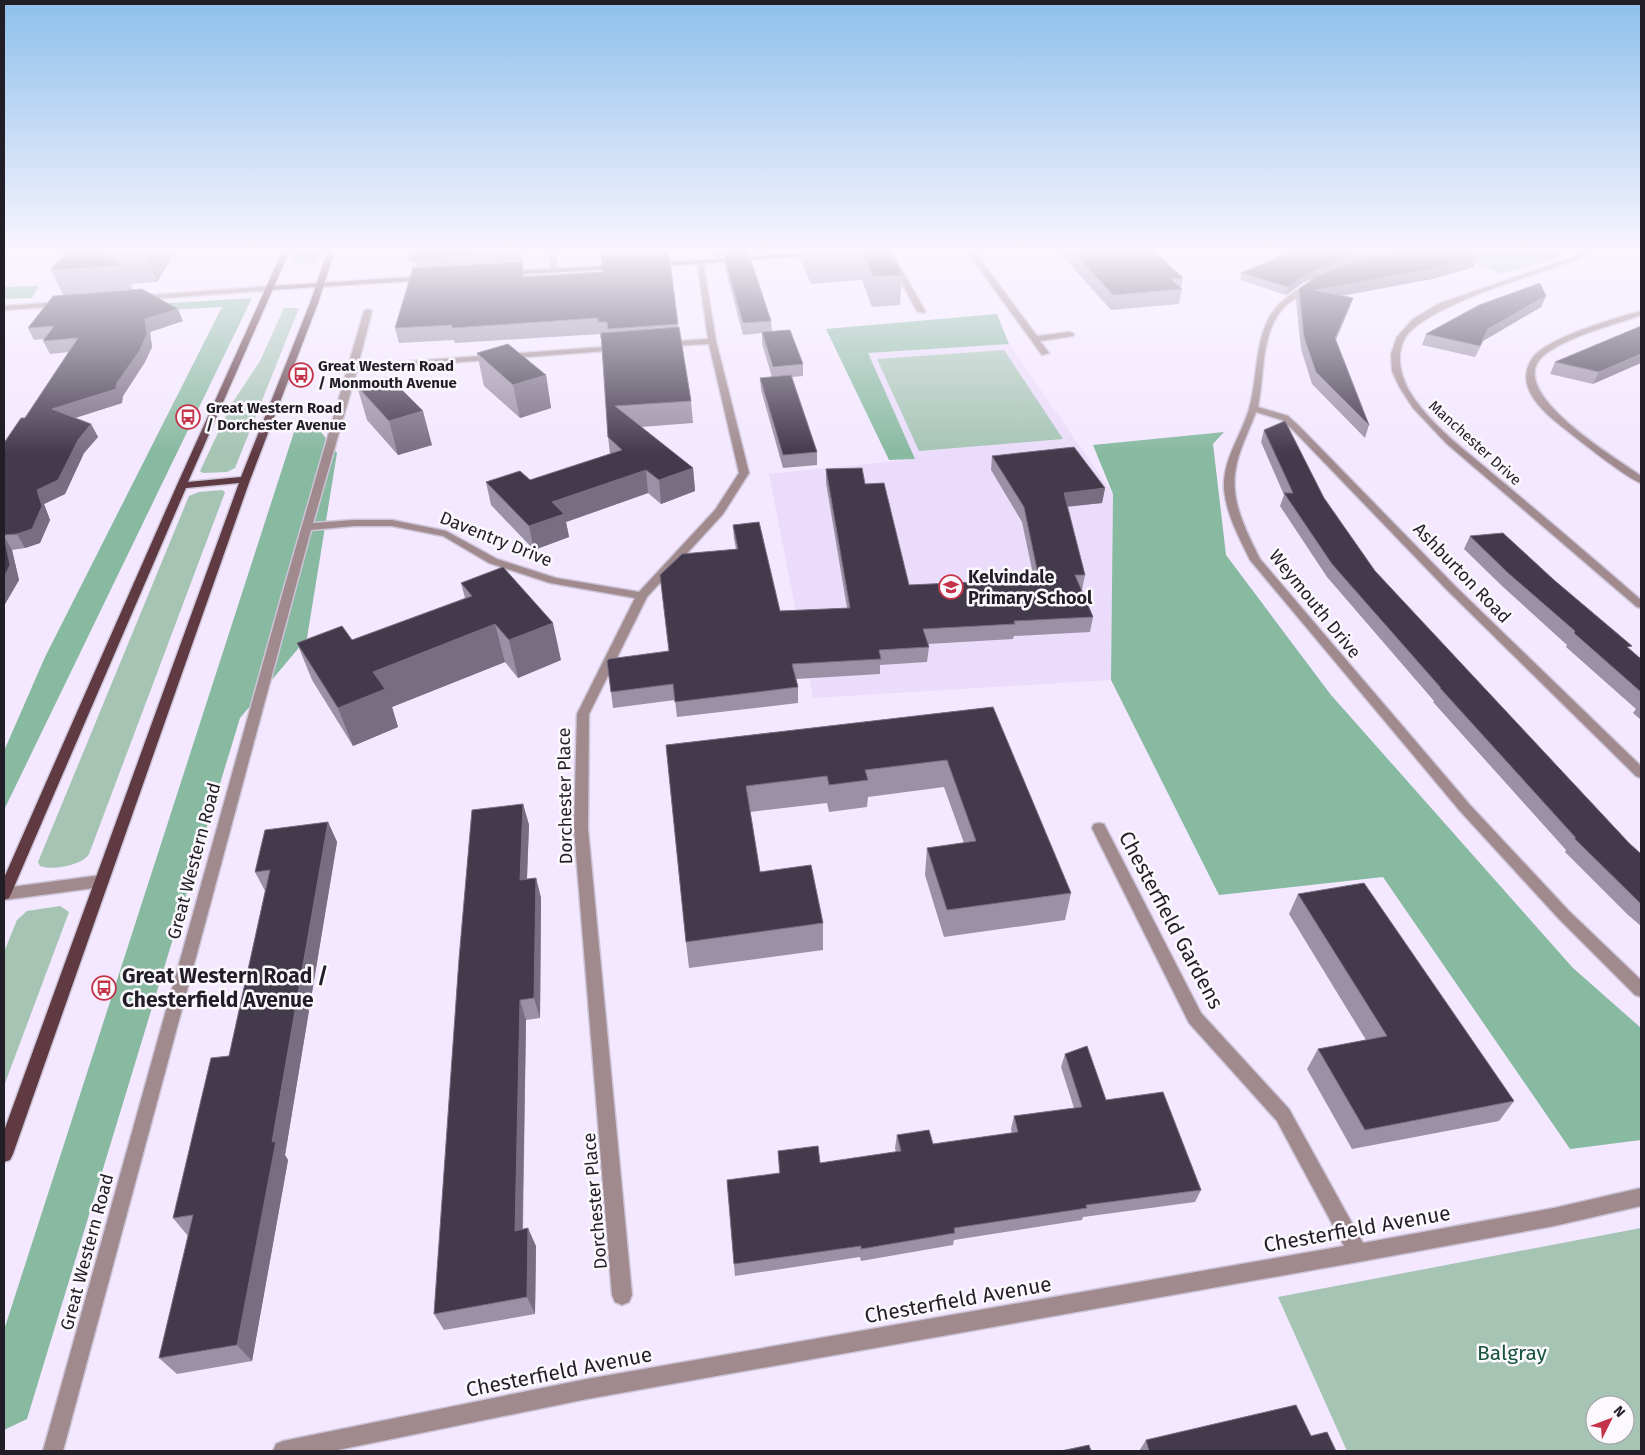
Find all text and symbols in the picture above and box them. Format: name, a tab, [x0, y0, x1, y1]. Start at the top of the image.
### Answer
place label: Great Western Road / Monmouth Avenue	[318, 357, 457, 392]
bus stop icon: Great Western Road / Monmouth Avenue	[288, 362, 314, 388]
street label: Manchester Drive	[1425, 397, 1525, 489]
place label: Great Western Road / Dorchester Avenue	[206, 399, 346, 434]
bus stop icon: Great Western Road / Dorchester Avenue	[175, 404, 201, 430]
street label: Daventry Drive	[437, 506, 555, 572]
street label: Ashburton Road	[1409, 518, 1515, 628]
street label: Weymouth Drive	[1264, 545, 1366, 663]
place label: Kelvindale Primary School	[968, 566, 1093, 609]
school or university icon: Kelvindale Primary School	[938, 574, 964, 600]
street label: Dorchester Place	[553, 727, 577, 865]
street label: Great Western Road	[163, 780, 225, 942]
street label: Chesterfield Gardens	[1113, 827, 1229, 1014]
place label: Great Western Road / Chesterfield Avenue	[122, 963, 328, 1013]
bus stop icon: Great Western Road / Chesterfield Avenue	[91, 975, 117, 1001]
street label: Dorchester Place	[578, 1132, 612, 1270]
street label: Great Western Road	[56, 1171, 118, 1333]
street label: Chesterfield Avenue	[1262, 1200, 1452, 1258]
street label: Chesterfield Avenue	[863, 1271, 1053, 1329]
park label: Balgray	[1477, 1340, 1548, 1366]
street label: Chesterfield Avenue	[464, 1341, 654, 1403]
north arrow	[1585, 1395, 1635, 1445]
text: N	[1610, 1402, 1629, 1421]

